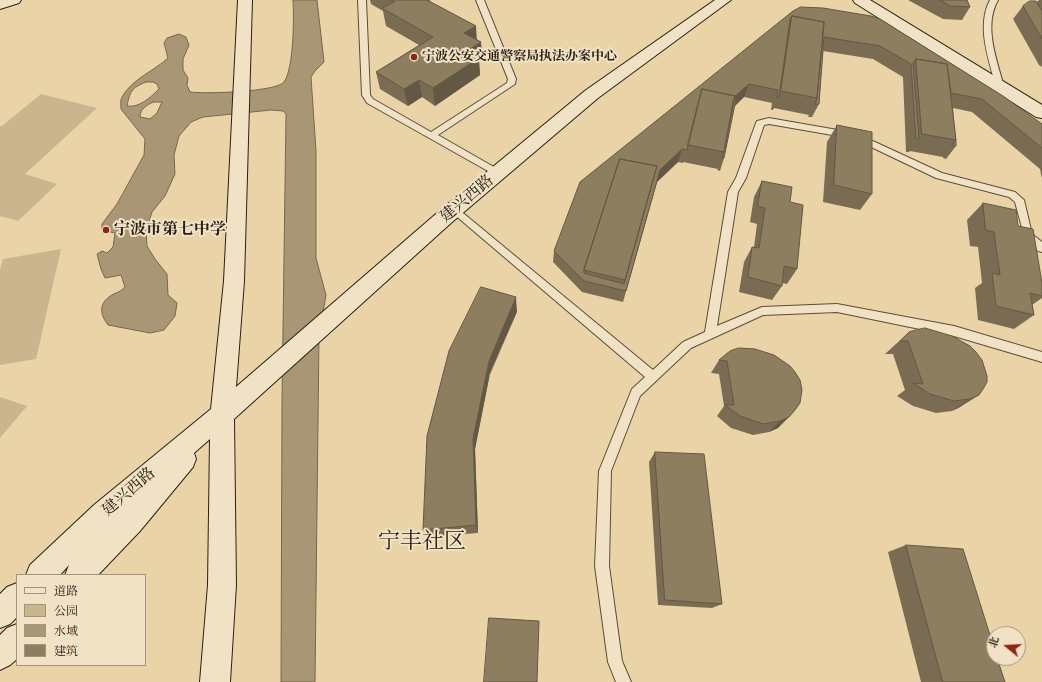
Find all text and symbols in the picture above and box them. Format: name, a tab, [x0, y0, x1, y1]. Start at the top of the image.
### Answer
place label: 宁波公安交通警察局执法办案中心	[422, 49, 617, 65]
marker: 宁波公安交通警察局执法办案中心	[409, 52, 419, 62]
street label: 建兴西路	[436, 171, 498, 227]
place label: 宁波市第七中学	[114, 220, 226, 240]
marker: 宁波市第七中学	[101, 225, 111, 235]
street label: 建兴西路	[99, 464, 159, 520]
district label: 宁丰社区	[378, 529, 466, 555]
legend	[16, 574, 146, 666]
text: 道路	[54, 586, 78, 598]
text: 公园	[54, 606, 78, 618]
text: 水域	[54, 626, 78, 638]
north arrow	[986, 626, 1026, 666]
text: 北	[988, 636, 1002, 649]
text: 建筑	[54, 646, 78, 658]

